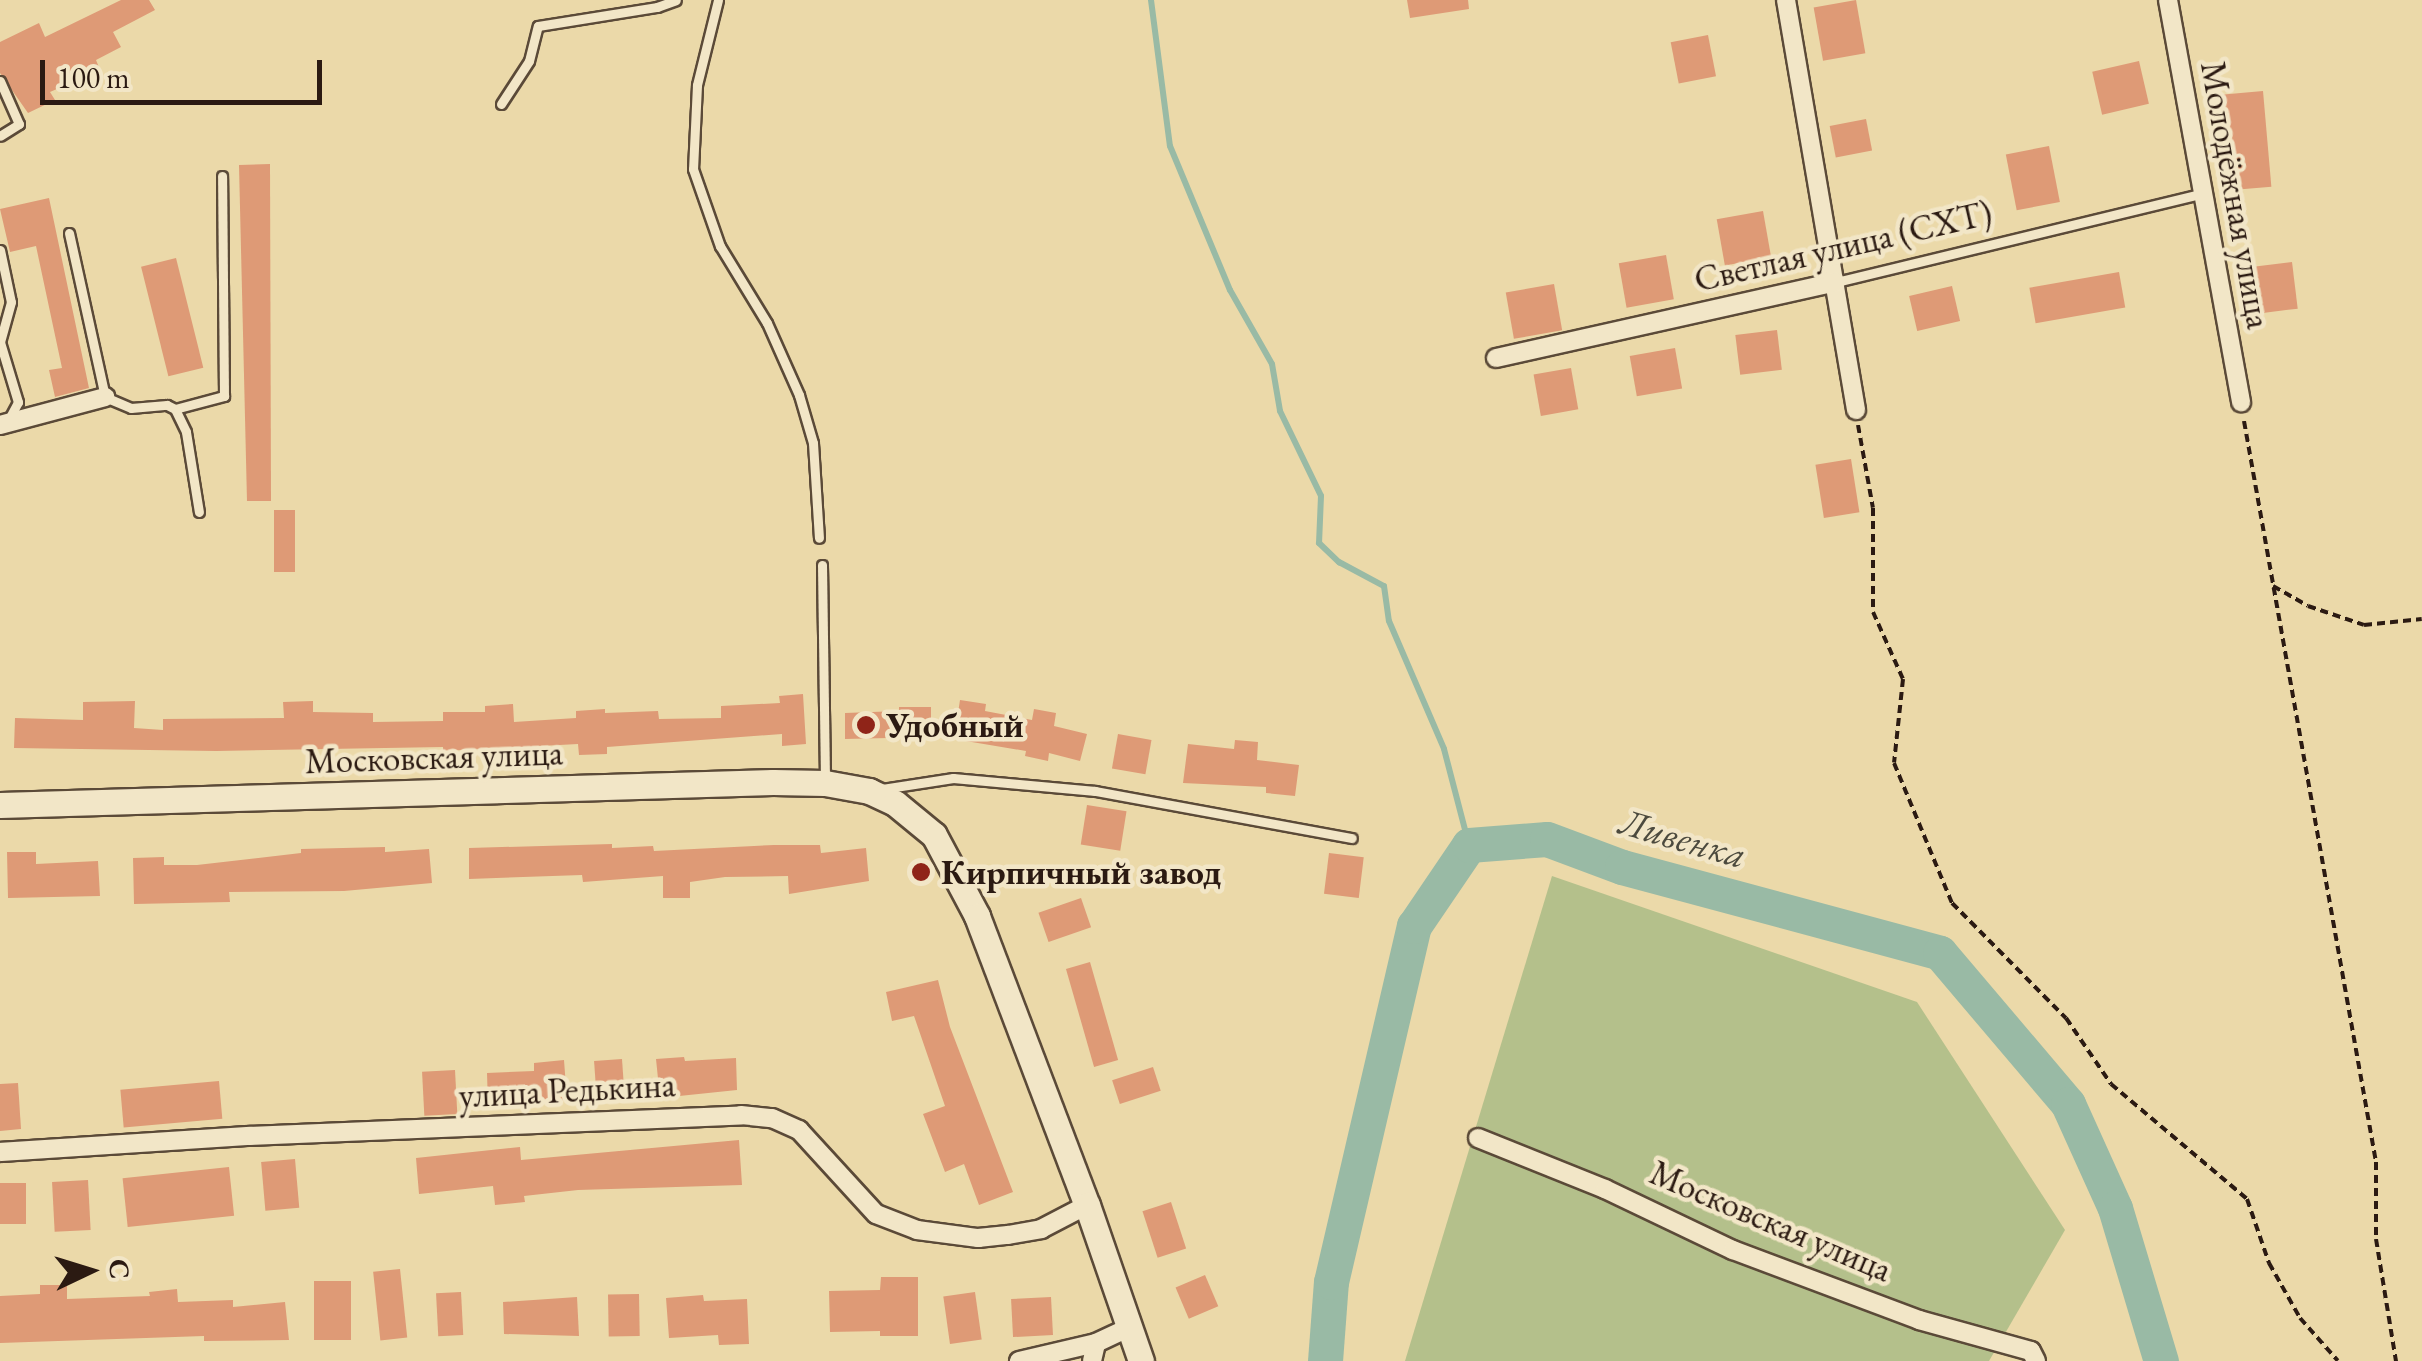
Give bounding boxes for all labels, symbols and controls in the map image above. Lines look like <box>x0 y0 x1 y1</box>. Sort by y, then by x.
scale bar <box>45 40 328 102</box>
text: 100 m <box>57 58 130 97</box>
street label: Молодёжная улица <box>2192 58 2280 332</box>
street label: Светлая улица (СХТ) <box>1690 191 1996 301</box>
place label: Удобный <box>886 704 1024 746</box>
marker: Удобный <box>855 714 877 736</box>
street label: Московская улица <box>304 732 564 782</box>
water label: Ливенка <box>1615 798 1751 878</box>
place label: Кирпичный завод <box>941 851 1221 893</box>
marker: Кирпичный завод <box>910 861 932 883</box>
street label: улица Редькина <box>458 1063 676 1117</box>
street label: Московская улица <box>1644 1151 1898 1291</box>
north arrow <box>40 1221 140 1321</box>
text: С <box>101 1258 139 1280</box>

